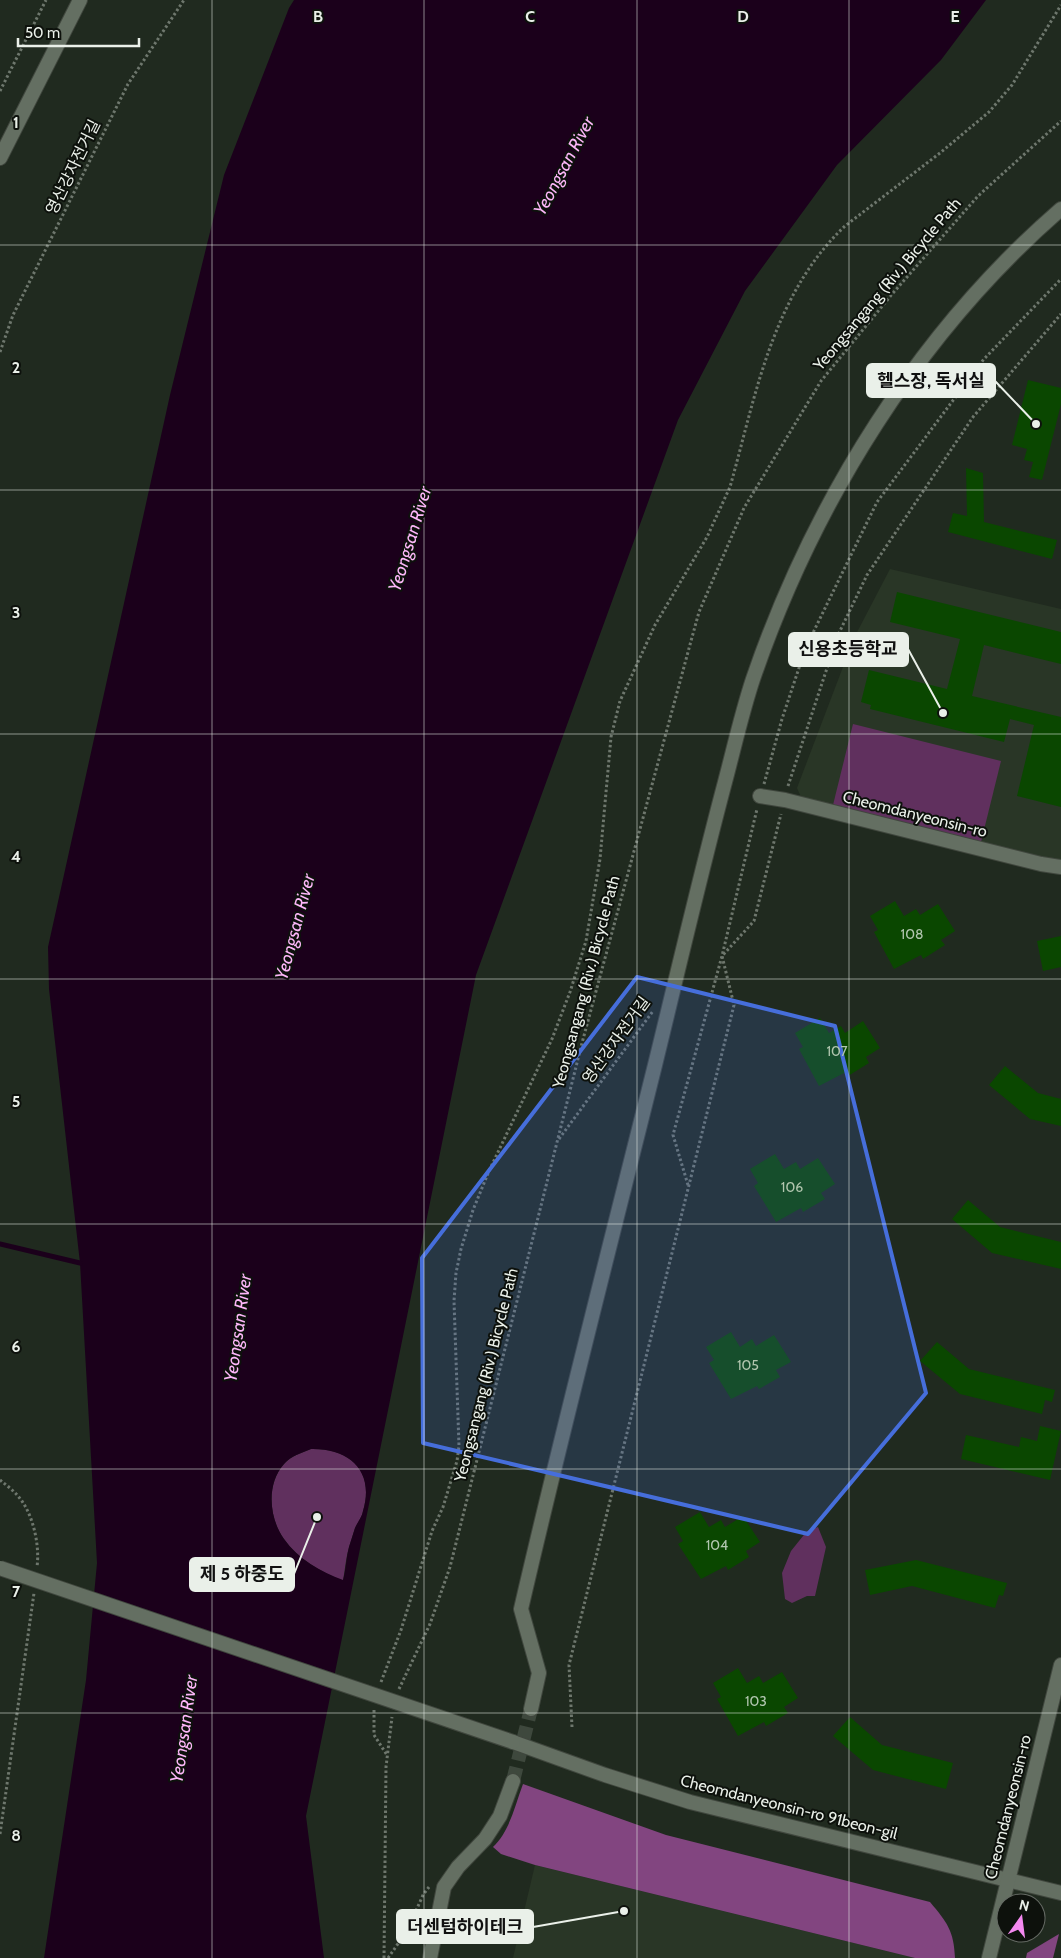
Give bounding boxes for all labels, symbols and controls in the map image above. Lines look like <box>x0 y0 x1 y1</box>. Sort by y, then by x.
text: B <box>313 7 323 26</box>
text: C <box>525 7 535 26</box>
text: D <box>737 7 749 26</box>
text: E <box>950 7 960 26</box>
scale bar <box>18 15 139 47</box>
text: 50 m <box>25 24 60 42</box>
water label: Yeongsan River <box>529 112 600 219</box>
text: 1 <box>13 113 19 132</box>
street label: 영산강자전거길 <box>42 117 104 217</box>
street label: Yeongsangang (Riv.) Bicycle Path <box>809 194 965 375</box>
text: 2 <box>12 358 20 377</box>
callout: 헬스장, 독서실 <box>867 364 995 397</box>
text: 헬스장, 독서실 <box>877 370 985 392</box>
water label: Yeongsan River <box>384 482 437 594</box>
text: 3 <box>12 603 20 622</box>
callout: 신용초등학교 <box>789 633 908 666</box>
text: 신용초등학교 <box>798 638 898 660</box>
street label: Cheomdanyeonsin-ro <box>841 787 989 841</box>
text: 4 <box>11 847 21 866</box>
water label: Yeongsan River <box>270 870 320 982</box>
street label: Yeongsangang (Riv.) Bicycle Path <box>548 874 624 1091</box>
house number: 108 <box>901 925 923 943</box>
street label: 영산강자전거길 <box>578 993 654 1087</box>
house number: 107 <box>826 1042 848 1060</box>
text: 5 <box>12 1092 20 1111</box>
house number: 106 <box>781 1178 803 1196</box>
street label: Yeongsangang (Riv.) Bicycle Path <box>450 1266 522 1485</box>
water label: Yeongsan River <box>220 1271 257 1383</box>
text: 6 <box>12 1337 21 1356</box>
house number: 105 <box>737 1356 759 1374</box>
house number: 104 <box>706 1536 728 1554</box>
callout: 제 5 하중도 <box>190 1558 294 1591</box>
text: 제 5 하중도 <box>200 1563 284 1585</box>
text: 7 <box>12 1582 21 1601</box>
water label: Yeongsan River <box>166 1672 203 1784</box>
house number: 103 <box>745 1692 767 1710</box>
street label: Cheomdanyeonsin-ro <box>981 1733 1035 1881</box>
street label: Cheomdanyeonsin-ro 91beon-gil <box>678 1771 900 1843</box>
text: 8 <box>11 1826 21 1845</box>
north arrow <box>996 1893 1046 1943</box>
text: N <box>1017 1895 1031 1915</box>
callout: 더센텀하이테크 <box>397 1910 533 1943</box>
text: 더센텀하이테크 <box>407 1916 523 1938</box>

